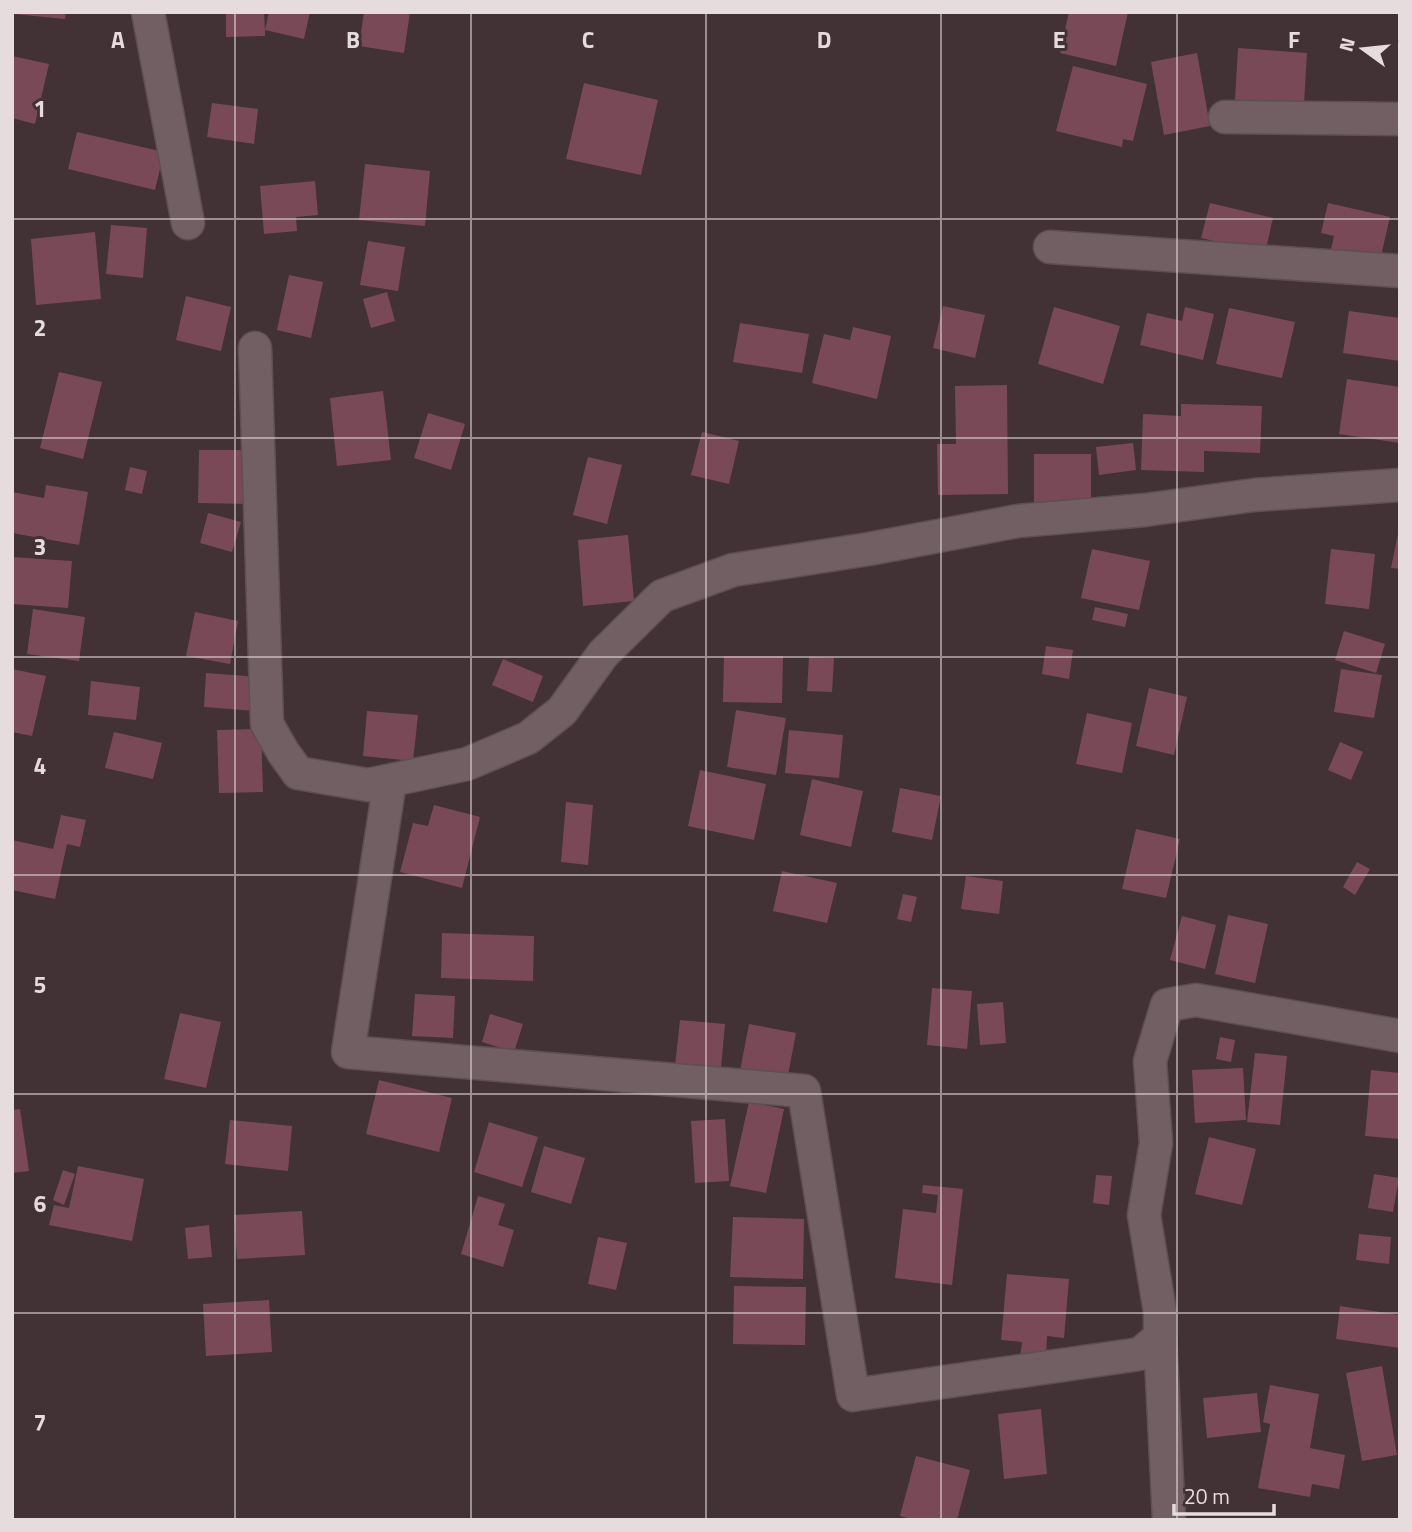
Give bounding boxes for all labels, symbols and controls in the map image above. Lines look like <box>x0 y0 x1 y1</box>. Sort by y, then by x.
north arrow <box>1328 14 1398 84</box>
text: A <box>111 22 125 57</box>
text: B <box>346 22 360 57</box>
text: C <box>582 22 594 57</box>
text: D <box>817 22 831 57</box>
text: E <box>1053 22 1065 57</box>
text: F <box>1288 22 1300 57</box>
text: N <box>1330 34 1362 55</box>
text: 1 <box>34 91 46 126</box>
text: 2 <box>34 310 46 345</box>
text: 3 <box>34 529 46 564</box>
text: 4 <box>34 748 46 783</box>
text: 5 <box>34 967 46 1002</box>
text: 6 <box>34 1186 47 1221</box>
text: 7 <box>34 1405 46 1440</box>
scale bar <box>1174 1472 1274 1516</box>
text: 20 m <box>1184 1480 1230 1512</box>

